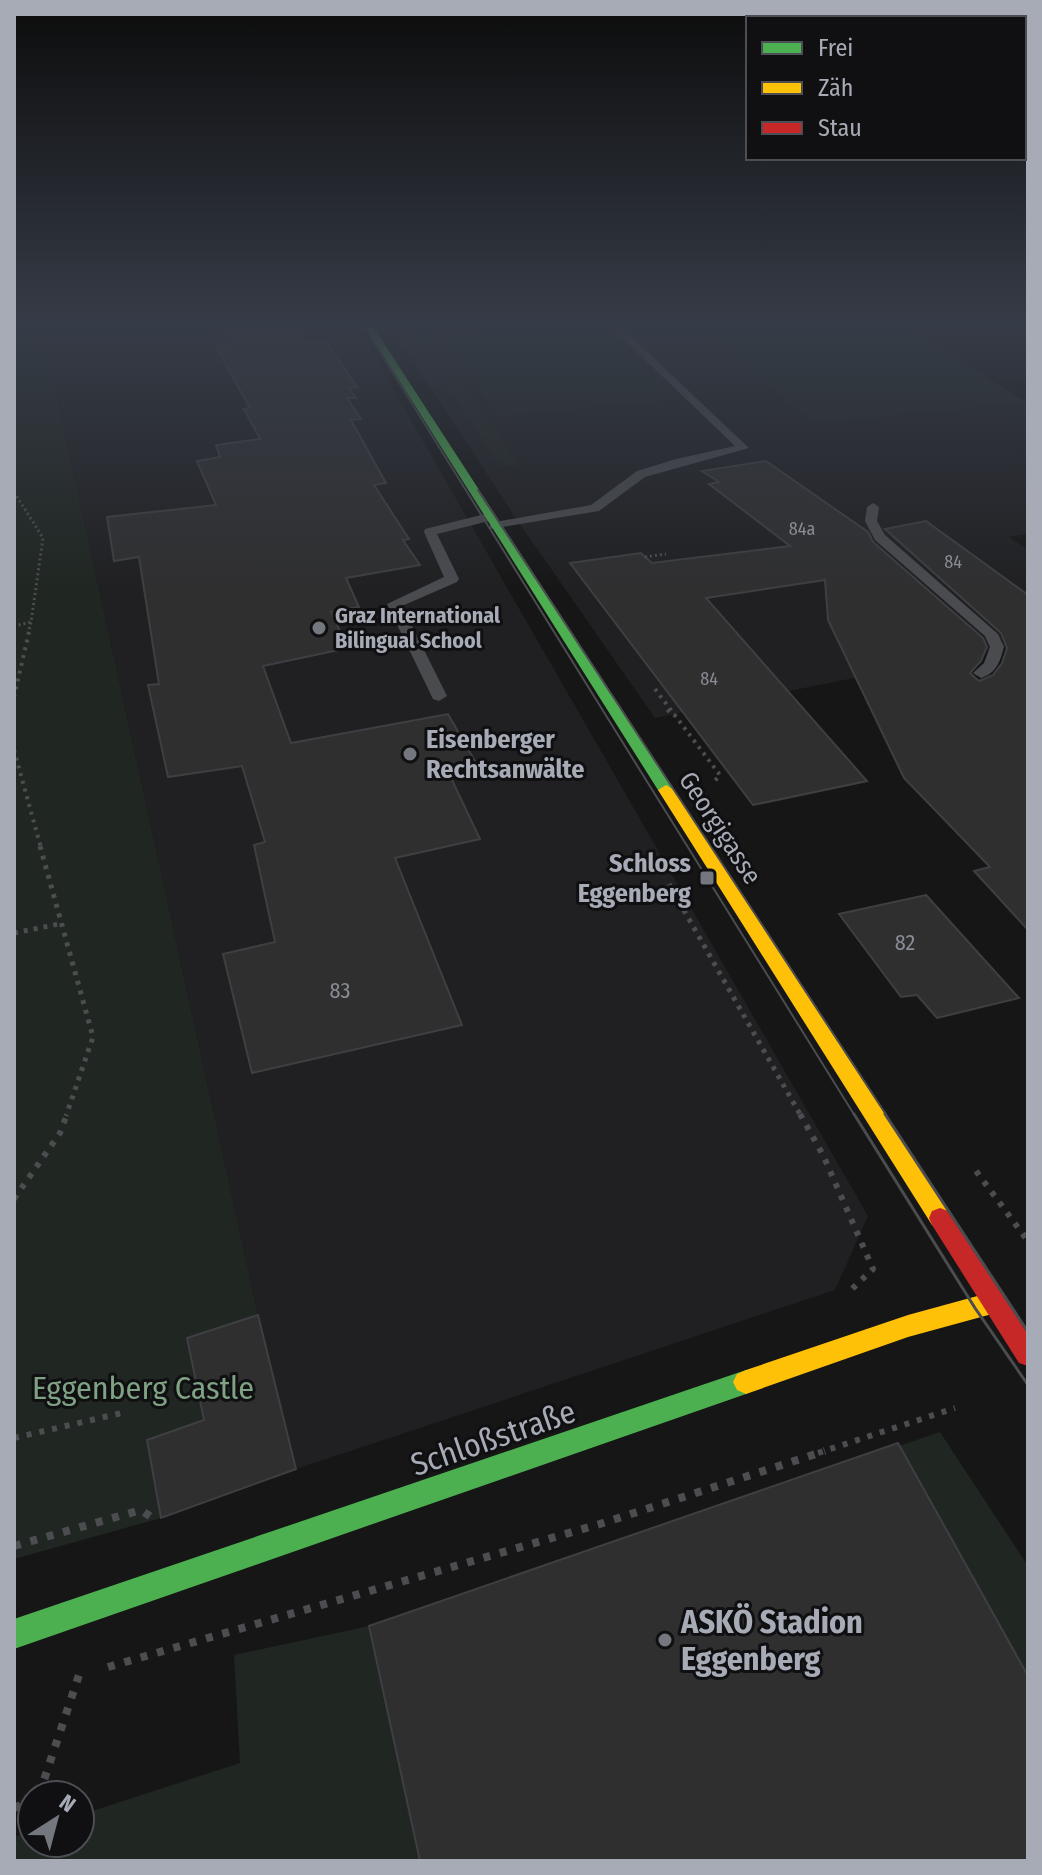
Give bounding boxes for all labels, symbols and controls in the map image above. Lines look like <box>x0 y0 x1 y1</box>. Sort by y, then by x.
legend <box>746 16 1026 160</box>
text: Frei <box>818 34 853 62</box>
text: Zäh <box>818 74 853 102</box>
text: Stau <box>818 114 862 142</box>
house number: 84a <box>789 518 815 540</box>
house number: 84 <box>944 551 962 573</box>
place label: Graz International Bilingual School <box>335 602 501 654</box>
marker: Graz International Bilingual School <box>310 619 328 637</box>
house number: 84 <box>700 668 718 690</box>
place label: Eisenberger Rechtsanwälte <box>426 724 584 785</box>
marker: Eisenberger Rechtsanwälte <box>401 745 419 763</box>
street label: Georgigasse <box>672 766 768 890</box>
place label: Schloss Eggenberg <box>578 848 691 909</box>
marker: Schloss Eggenberg <box>698 869 716 887</box>
house number: 82 <box>895 929 915 956</box>
house number: 83 <box>330 977 350 1004</box>
park label: Eggenberg Castle <box>32 1369 254 1407</box>
street label: Schloßstraße <box>406 1392 580 1484</box>
place label: ASKÖ Stadion Eggenberg <box>680 1602 863 1678</box>
marker: ASKÖ Stadion Eggenberg <box>656 1631 674 1649</box>
north arrow <box>16 1779 96 1859</box>
text: N <box>54 1788 81 1818</box>

